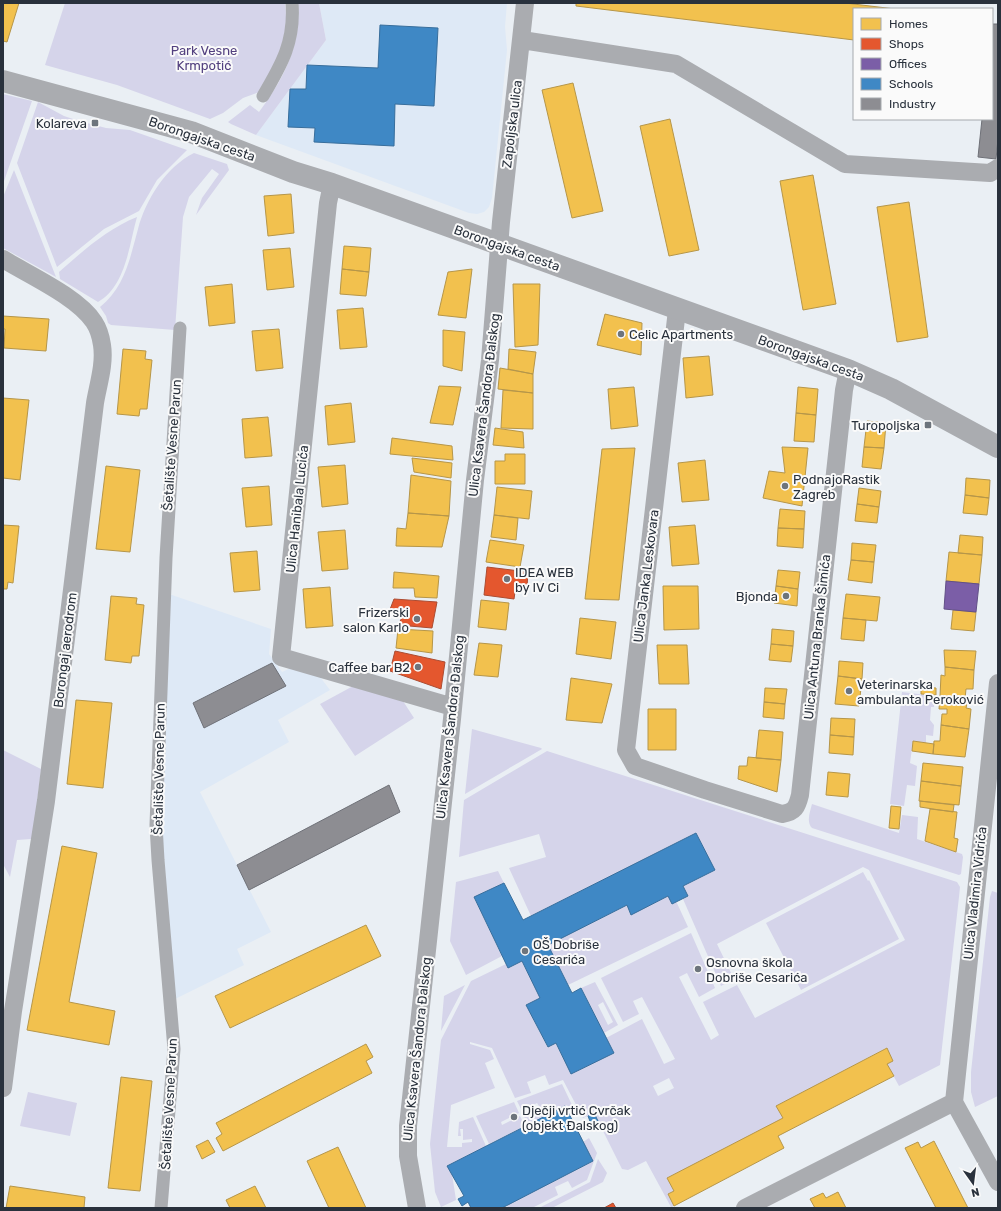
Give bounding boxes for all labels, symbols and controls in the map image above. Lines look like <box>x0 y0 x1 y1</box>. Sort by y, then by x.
legend <box>853 8 993 120</box>
text: Homes <box>889 17 928 31</box>
text: Shops <box>889 37 924 51</box>
park label: Park Vesne Krmpotić <box>171 43 237 73</box>
text: Offices <box>889 57 927 71</box>
text: Schools <box>889 77 933 91</box>
street label: Zapoljska ulica <box>499 79 525 169</box>
text: Industry <box>889 97 936 111</box>
street label: Borongajska cesta <box>146 114 257 165</box>
place label: Kolareva <box>36 116 87 131</box>
marker: Kolareva <box>90 118 100 128</box>
street label: Borongajska cesta <box>452 222 562 275</box>
street label: Ulica Ksavera Šandora Đalskog <box>465 312 504 498</box>
place label: Celic Apartments <box>629 327 734 342</box>
marker: Celic Apartments <box>616 329 626 339</box>
street label: Borongajska cesta <box>756 332 866 385</box>
street label: Šetalište Vesne Parun <box>160 379 184 511</box>
place label: Turopoljska <box>851 418 920 433</box>
marker: Turopoljska <box>923 420 933 430</box>
street label: Ulica Hanibala Lucića <box>283 444 311 574</box>
place label: PodnajoRastik Zagreb <box>793 472 880 503</box>
marker: PodnajoRastik Zagreb <box>780 481 790 491</box>
street label: Ulica Janka Leskovara <box>630 509 662 643</box>
street label: Ulica Antuna Branka Šimića <box>801 554 833 720</box>
place label: IDEA WEB by IV Ci <box>515 565 574 595</box>
marker: IDEA WEB by IV Ci <box>502 574 512 584</box>
place label: Bjonda <box>736 589 778 604</box>
street label: Borongaj aerodrom <box>50 591 81 709</box>
marker: Bjonda <box>781 591 791 601</box>
place label: Frizerski salon Karlo <box>343 605 409 635</box>
marker: Frizerski salon Karlo <box>412 614 422 624</box>
street label: Ulica Ksavera Šandora Đalskog <box>433 634 468 820</box>
place label: Caffee bar B2 <box>329 660 410 675</box>
marker: Caffee bar B2 <box>413 662 423 672</box>
place label: Veterinarska ambulanta Peroković <box>857 677 984 707</box>
marker: Veterinarska ambulanta Peroković <box>844 686 854 696</box>
street label: Šetalište Vesne Parun <box>150 703 168 835</box>
street label: Ulica Vladimira Vidrića <box>961 826 989 960</box>
place label: OŠ Dobriše Cesarića <box>533 937 599 967</box>
marker: OŠ Dobriše Cesarića <box>520 946 530 956</box>
place label: Osnovna škola Dobriše Cesarića <box>706 955 808 985</box>
street label: Ulica Ksavera Šandora Đalskog <box>400 956 435 1142</box>
marker: Osnovna škola Dobriše Cesarića <box>693 964 703 974</box>
street label: Šetalište Vesne Parun <box>158 1038 180 1170</box>
place label: Dječji vrtić Cvrčak (objekt Đalskog) <box>522 1103 631 1134</box>
marker: Dječji vrtić Cvrčak (objekt Đalskog) <box>509 1112 519 1122</box>
north arrow <box>953 1163 993 1203</box>
text: N <box>970 1185 981 1200</box>

